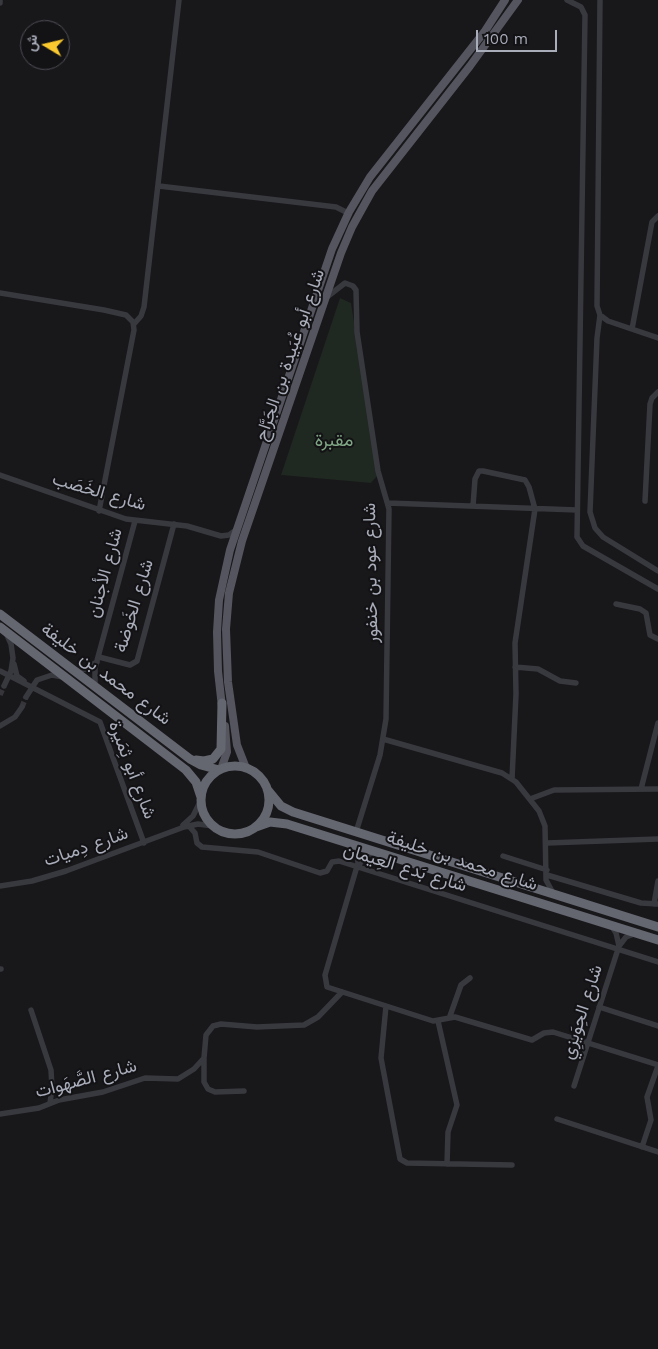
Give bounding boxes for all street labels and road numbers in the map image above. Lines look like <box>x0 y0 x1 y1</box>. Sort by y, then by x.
street label: شارع أبو عُبَيدة بن الجَرَّاح <box>250 266 330 444</box>
street label: شارع الخَصَب <box>50 468 148 516</box>
street label: شارع عود بن خنفور <box>359 503 383 643</box>
street label: شارع الأجنان <box>83 526 127 620</box>
street label: شارع الخَوضة <box>110 557 158 655</box>
street label: شارع محمد بن خليفة <box>37 618 175 730</box>
street label: شارع أبو ثِمَيرة <box>103 718 161 822</box>
street label: شارع دِميات <box>41 823 131 871</box>
street label: شارع محمد بن خليفة <box>384 826 540 896</box>
street label: شارع بَدع العِيمان <box>341 839 469 897</box>
street label: شارع الحِوَيزِي <box>557 962 607 1062</box>
street label: شارع الصَّهَوات <box>33 1055 139 1103</box>

